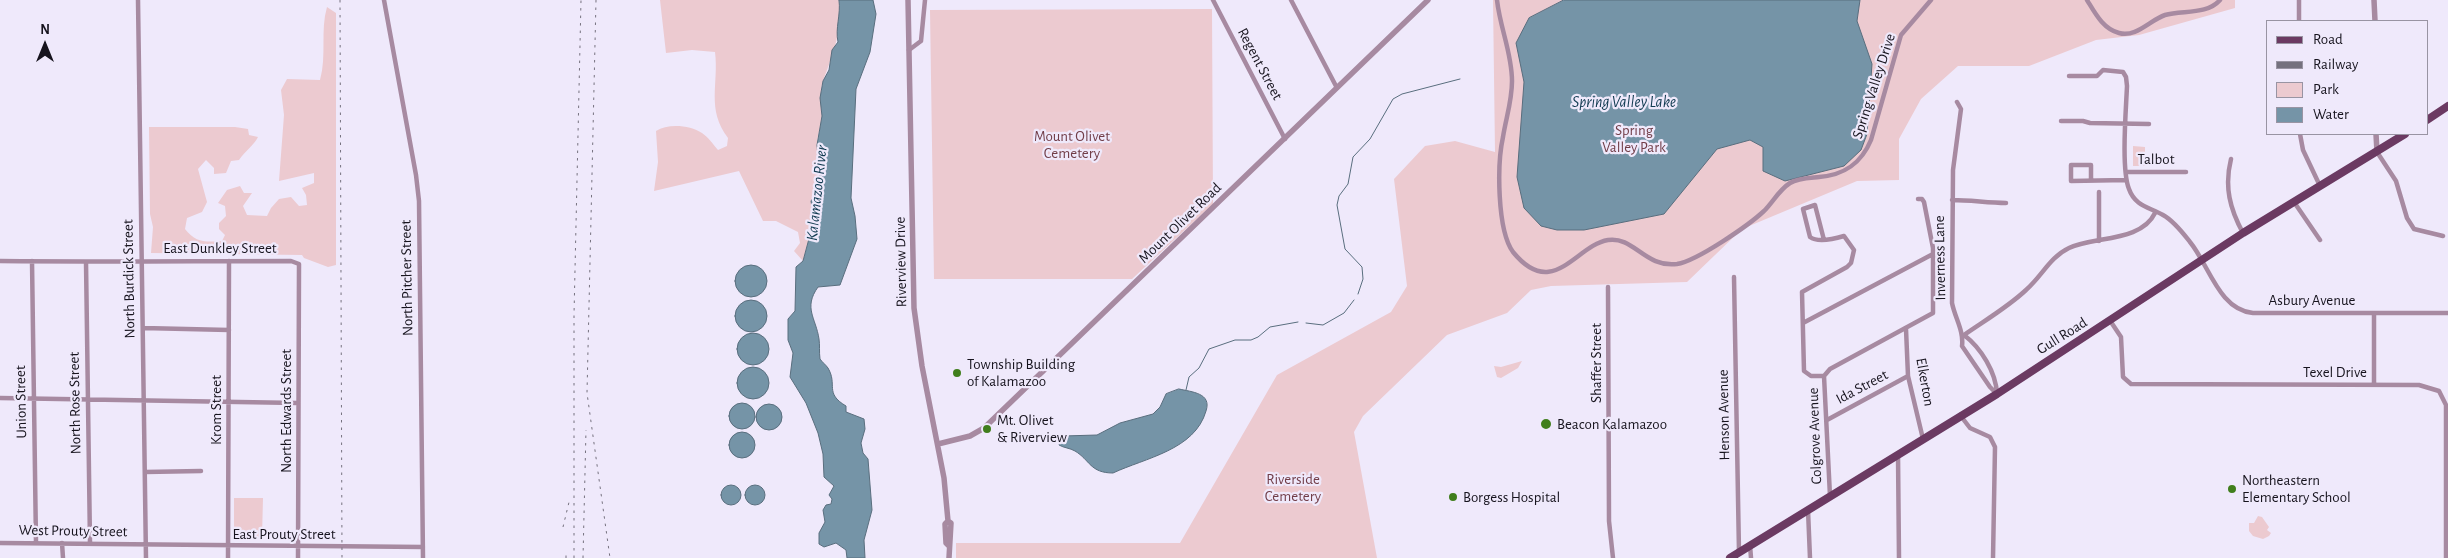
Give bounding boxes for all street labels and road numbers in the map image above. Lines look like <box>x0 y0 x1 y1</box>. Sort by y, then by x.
street label: Regent Street <box>1233 25 1287 103</box>
street label: Spring Valley Drive <box>1849 31 1899 141</box>
street label: Talbot <box>2138 150 2174 168</box>
street label: Mount Olivet Road <box>1135 179 1225 267</box>
street label: Inverness Lane <box>1930 215 1950 301</box>
street label: Riverview Drive <box>891 217 911 307</box>
street label: North Burdick Street <box>119 219 139 339</box>
street label: North Pitcher Street <box>397 220 417 336</box>
street label: East Dunkley Street <box>163 239 277 257</box>
street label: Asbury Avenue <box>2268 291 2356 309</box>
street label: Gull Road <box>2033 314 2091 358</box>
street label: Shaffer Street <box>1587 323 1605 403</box>
street label: North Edwards Street <box>277 349 295 473</box>
street label: North Rose Street <box>65 352 85 454</box>
street label: Elkerton <box>1912 356 1938 408</box>
street label: Texel Drive <box>2303 363 2367 381</box>
street label: Union Street <box>11 365 31 439</box>
street label: Ida Street <box>1833 366 1891 408</box>
street label: Henson Avenue <box>1714 369 1734 461</box>
street label: Krom Street <box>207 375 225 445</box>
street label: Colgrove Avenue <box>1804 387 1826 485</box>
street label: West Prouty Street <box>18 521 128 541</box>
street label: East Prouty Street <box>232 525 336 543</box>

